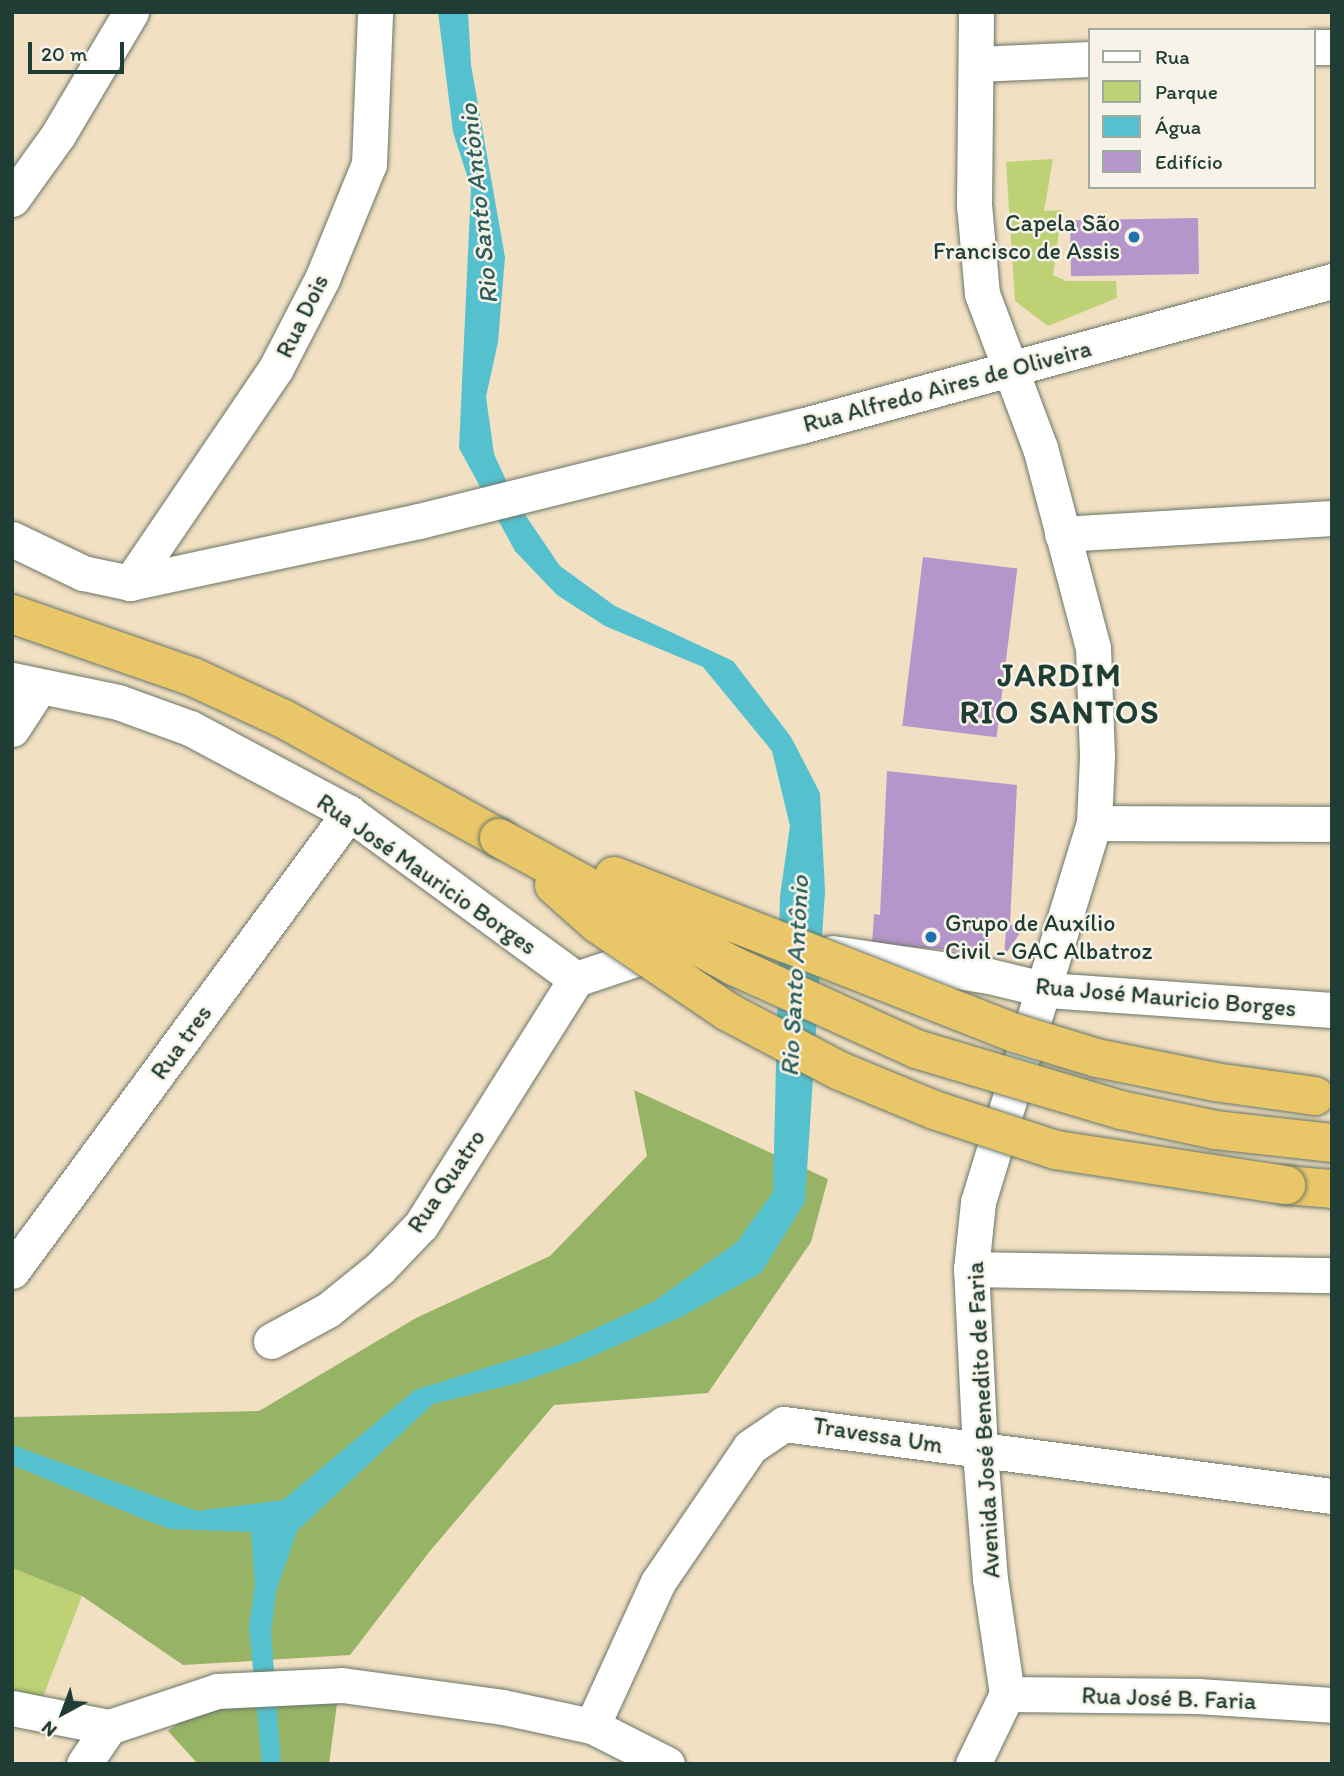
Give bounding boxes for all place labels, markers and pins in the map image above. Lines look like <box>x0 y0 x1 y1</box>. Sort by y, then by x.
place label: Capela São Francisco de Assis <box>933 209 1120 265</box>
marker: Capela São Francisco de Assis <box>1126 229 1142 245</box>
place label: Grupo de Auxílio Civil - GAC Albatroz <box>945 909 1152 965</box>
marker: Grupo de Auxílio Civil - GAC Albatroz <box>923 929 939 945</box>

